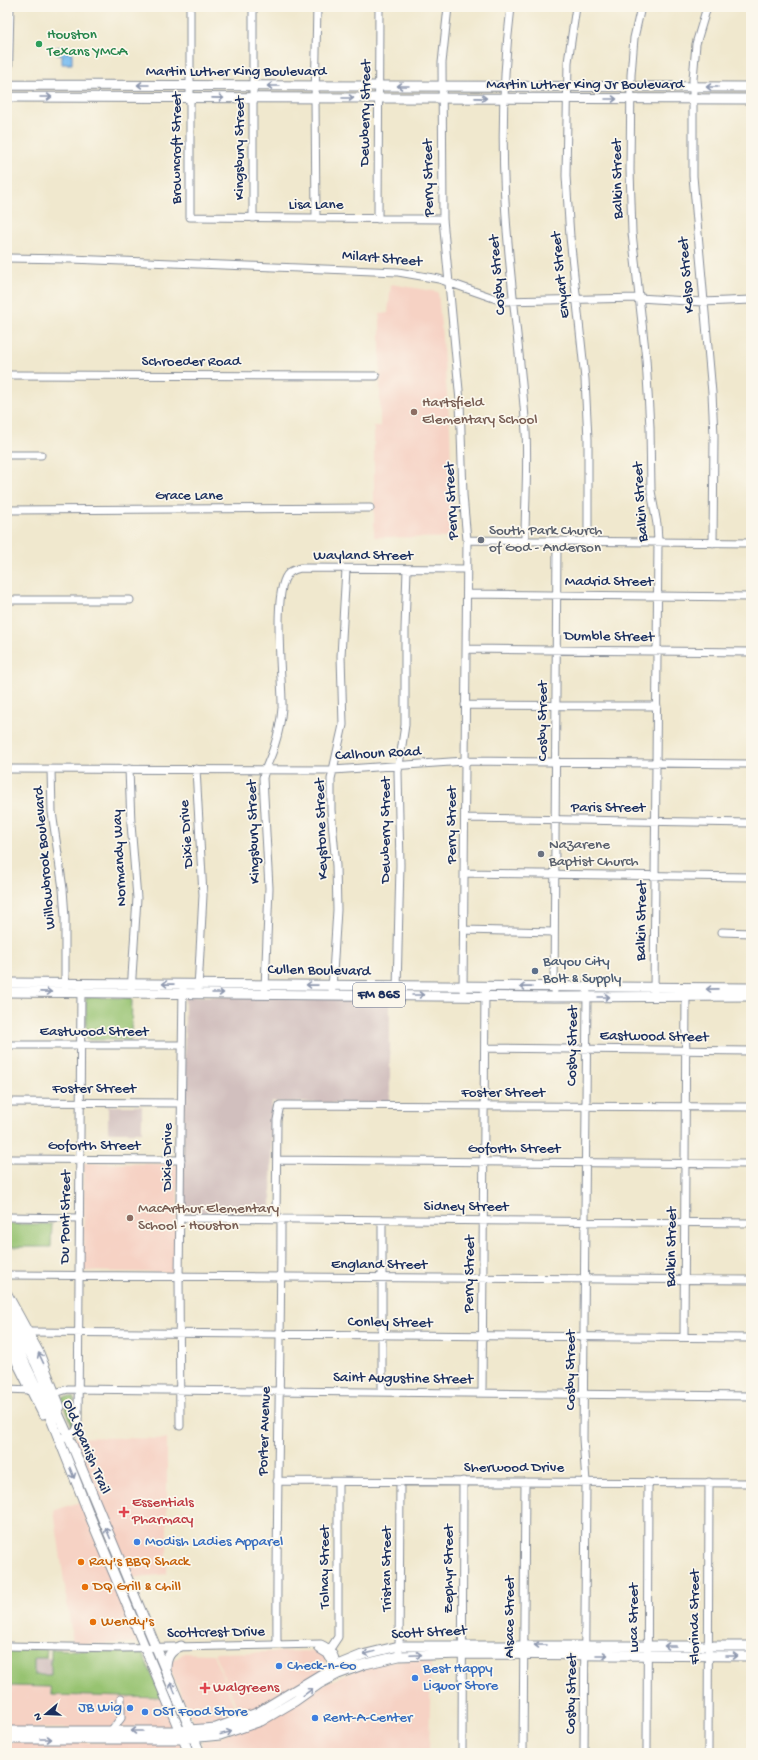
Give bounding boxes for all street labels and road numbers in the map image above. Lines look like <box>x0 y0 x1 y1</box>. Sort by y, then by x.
street label: Dewberry Street <box>356 58 376 167</box>
street label: Martin Luther King Boulevard <box>146 63 328 81</box>
street label: Martin Luther King Jr Boulevard <box>486 76 685 94</box>
street label: Browncroft Street <box>168 90 186 205</box>
street label: Kingsbury Street <box>231 94 249 200</box>
street label: Perry Street <box>419 137 439 218</box>
street label: Balkin Street <box>608 137 628 220</box>
street label: Lisa Lane <box>289 196 344 214</box>
street label: Enyart Street <box>547 229 575 319</box>
street label: Cosby Street <box>485 232 510 316</box>
street label: Kelso Street <box>675 234 699 314</box>
street label: Milart Street <box>341 247 425 272</box>
street label: Schroeder Road <box>141 353 242 371</box>
street label: Perry Street <box>441 460 463 541</box>
street label: Balkin Street <box>629 460 653 543</box>
street label: Grace Lane <box>155 487 223 505</box>
street label: Wayland Street <box>313 547 415 565</box>
street label: Madrid Street <box>565 573 655 591</box>
street label: Dumble Street <box>563 627 656 647</box>
street label: Cosby Street <box>534 679 552 761</box>
street label: Calhoun Road <box>335 743 423 765</box>
street label: Dewberry Street <box>377 775 395 884</box>
street label: Keystone Street <box>311 776 333 880</box>
street label: Kingsbury Street <box>243 778 265 884</box>
street label: Willowbrook Boulevard <box>30 784 60 930</box>
street label: Perry Street <box>443 784 461 865</box>
street label: Dixie Drive <box>176 799 198 870</box>
street label: Paris Street <box>570 799 647 817</box>
street label: Normandy Way <box>108 808 132 907</box>
street label: Balkin Street <box>632 879 652 962</box>
street label: Cullen Boulevard <box>267 961 372 981</box>
road number: FM 865 <box>353 983 405 1007</box>
street label: Cosby Street <box>563 1004 583 1086</box>
street label: Eastwood Street <box>40 1023 150 1041</box>
street label: Eastwood Street <box>599 1027 710 1047</box>
street label: Foster Street <box>51 1080 138 1098</box>
street label: Foster Street <box>460 1084 547 1102</box>
street label: Dixie Drive <box>159 1123 177 1192</box>
street label: Goforth Street <box>48 1137 142 1155</box>
street label: Goforth Street <box>468 1140 562 1158</box>
street label: Du Pont Street <box>56 1168 76 1265</box>
street label: Sidney Street <box>424 1198 510 1216</box>
street label: Balkin Street <box>662 1205 682 1288</box>
street label: Perry Street <box>460 1233 480 1314</box>
street label: England Street <box>331 1256 429 1274</box>
street label: Conley Street <box>347 1313 435 1333</box>
street label: Cosby Street <box>562 1328 580 1410</box>
street label: Saint Augustine Street <box>333 1369 475 1389</box>
street label: Porter Avenue <box>254 1386 276 1477</box>
street label: Old Spanish Trail <box>58 1397 114 1497</box>
street label: Sherwood Drive <box>464 1459 564 1477</box>
street label: Zephyr Street <box>440 1523 458 1614</box>
street label: Tolnay Street <box>316 1524 334 1610</box>
street label: Tristan Street <box>378 1525 396 1612</box>
street label: Florinda Street <box>686 1568 704 1666</box>
street label: Alsace Street <box>501 1574 519 1658</box>
street label: Luca Street <box>625 1581 643 1653</box>
street label: Scott Street <box>391 1622 469 1644</box>
street label: Scottcrest Drive <box>167 1623 265 1643</box>
street label: Cosby Street <box>562 1652 582 1734</box>

